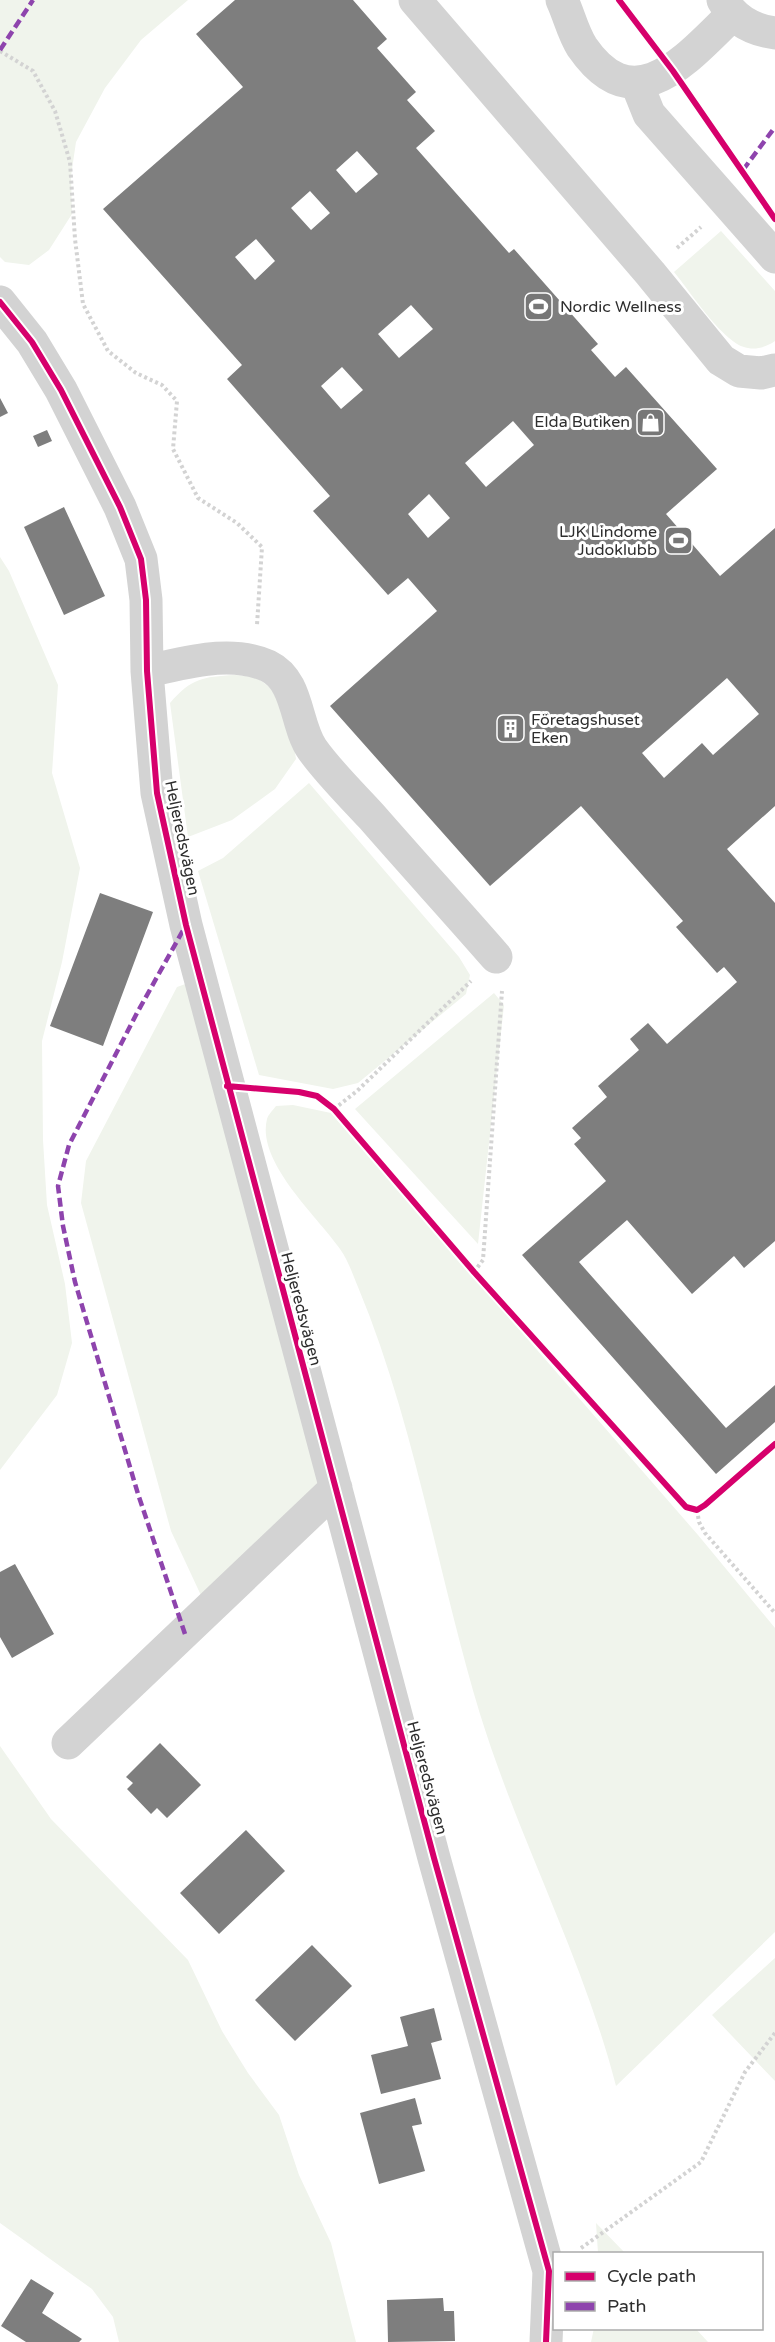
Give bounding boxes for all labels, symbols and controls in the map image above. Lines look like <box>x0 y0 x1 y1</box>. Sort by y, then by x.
sports icon: Nordic Wellness <box>523 291 555 323</box>
place label: Nordic Wellness <box>560 297 682 317</box>
shop icon: Elda Butiken <box>635 406 667 438</box>
place label: Elda Butiken <box>534 412 630 432</box>
place label: LJK Lindome Judoklubb <box>559 522 657 560</box>
sports icon: LJK Lindome Judoklubb <box>662 525 694 557</box>
place label: Företagshuset Eken <box>531 710 640 748</box>
building icon: Företagshuset Eken <box>494 713 526 745</box>
street label: Heljeredsvägen <box>160 779 204 897</box>
street label: Heljeredsvägen <box>276 1250 326 1368</box>
street label: Heljeredsvägen <box>402 1719 452 1837</box>
legend <box>553 2252 763 2330</box>
text: Cycle path <box>607 2265 696 2287</box>
text: Path <box>607 2295 646 2317</box>

